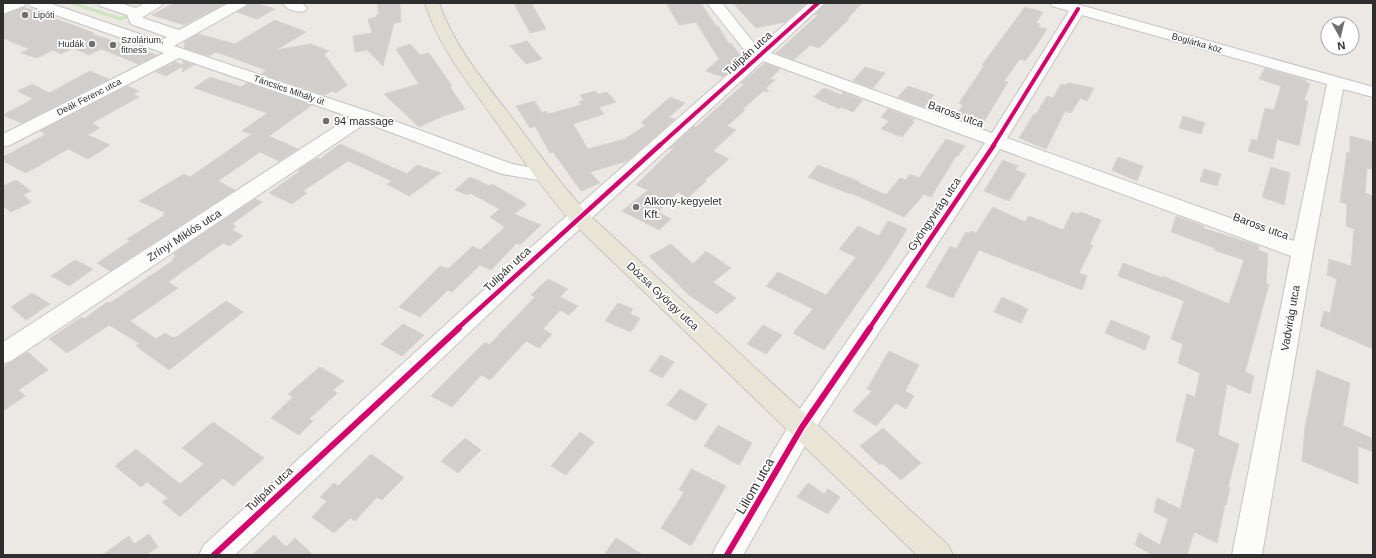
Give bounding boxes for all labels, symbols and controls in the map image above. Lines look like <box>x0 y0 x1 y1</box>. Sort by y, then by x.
marker: Lipóti <box>20 10 30 20</box>
place label: Lipóti <box>33 10 55 20</box>
north arrow <box>1320 16 1360 56</box>
street label: Tulipán utca <box>722 28 775 77</box>
street label: Boglárka köz <box>1171 31 1224 55</box>
place label: Szolárium, fitness <box>121 35 164 55</box>
place label: Hudák <box>58 39 85 49</box>
marker: Hudák <box>87 39 97 49</box>
text: N <box>1337 39 1346 52</box>
marker: Szolárium, fitness <box>108 40 118 50</box>
street label: Táncsics Mihály út <box>252 73 326 107</box>
street label: Deák Ferenc utca <box>55 76 123 118</box>
street label: Baross utca <box>927 98 986 130</box>
place label: 94 massage <box>334 115 394 127</box>
marker: 94 massage <box>321 116 331 126</box>
street label: Gyöngyvirág utca <box>905 174 963 253</box>
place label: Alkony-kegyelet Kft. <box>644 195 722 220</box>
marker: Alkony-kegyelet Kft. <box>631 202 641 212</box>
street label: Zrínyi Miklós utca <box>145 206 224 263</box>
street label: Baross utca <box>1232 210 1291 242</box>
street label: Tulipán utca <box>481 244 533 294</box>
street label: Dózsa György utca <box>625 260 702 333</box>
street label: Vadvirág utca <box>1278 283 1302 352</box>
street label: Liliom utca <box>733 455 777 517</box>
street label: Tulipán utca <box>243 464 295 514</box>

